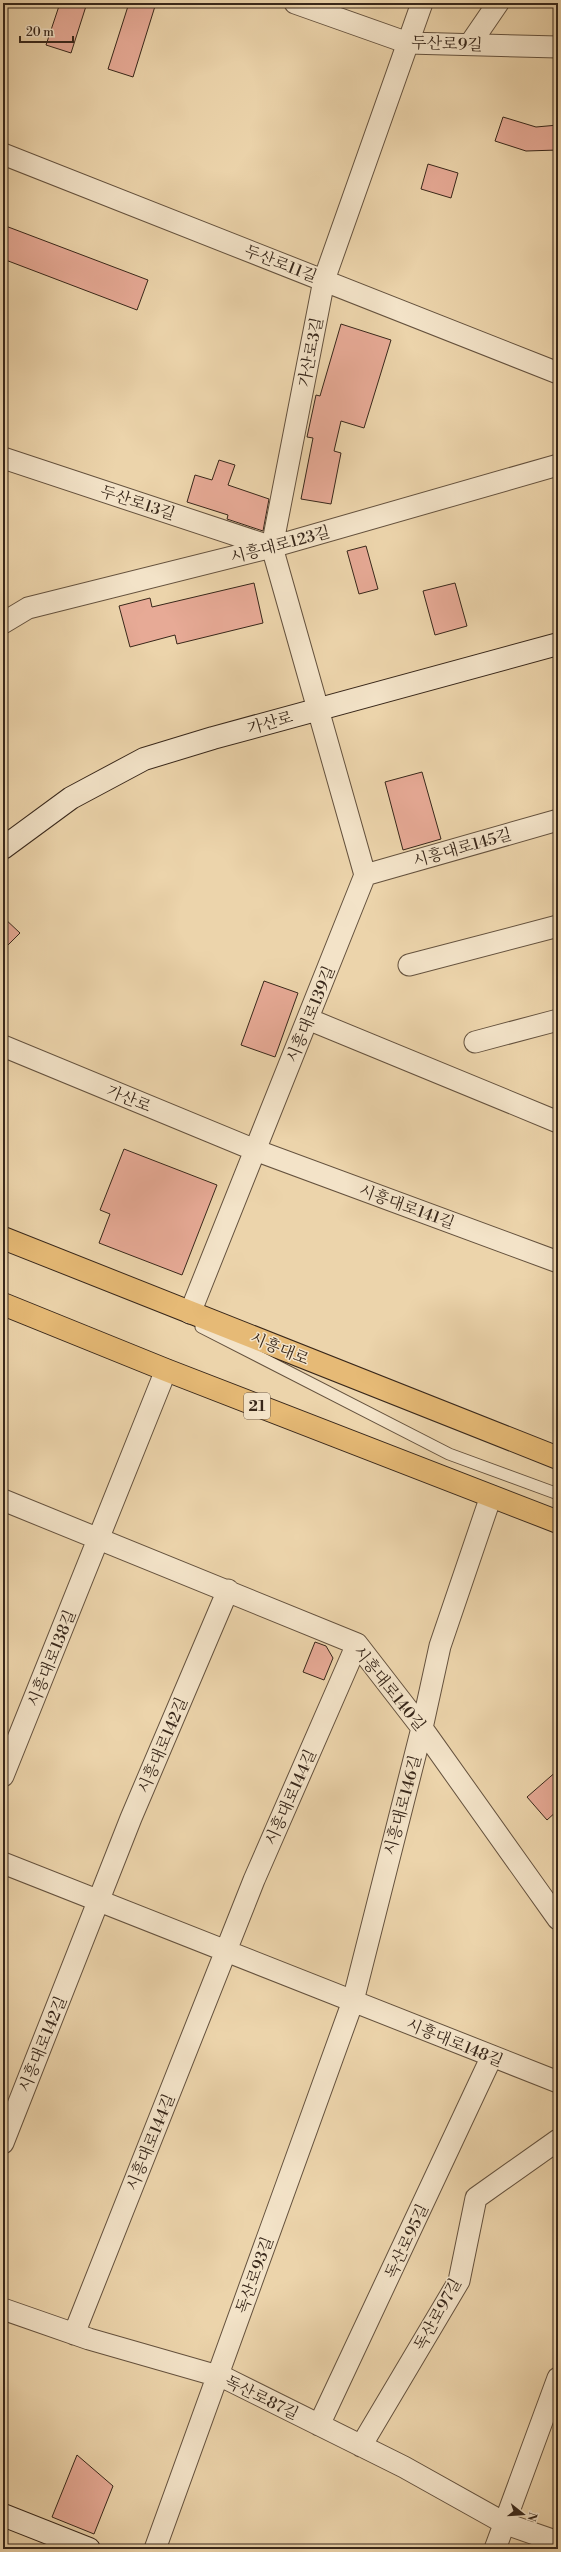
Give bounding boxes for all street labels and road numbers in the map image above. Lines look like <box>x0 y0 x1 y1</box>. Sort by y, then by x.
street label: 두산로9길 <box>411 33 483 55</box>
street label: 두산로11길 <box>242 241 320 287</box>
street label: 가산로3길 <box>294 316 328 389</box>
street label: 두산로13길 <box>98 481 178 524</box>
street label: 시흥대로123길 <box>228 522 332 568</box>
street label: 가산로 <box>245 707 296 739</box>
street label: 시흥대로145길 <box>411 824 514 872</box>
street label: 시흥대로139길 <box>282 963 339 1066</box>
street label: 가산로 <box>103 1081 154 1117</box>
street label: 시흥대로141길 <box>356 1180 457 1233</box>
street label: 시흥대로 <box>247 1328 313 1370</box>
road number: 21 <box>244 1393 270 1419</box>
street label: 시흥대로138길 <box>23 1607 80 1710</box>
street label: 시흥대로140길 <box>349 1642 430 1735</box>
street label: 시흥대로142길 <box>134 1694 192 1796</box>
street label: 시흥대로144길 <box>261 1746 321 1848</box>
street label: 시흥대로146길 <box>380 1753 426 1857</box>
street label: 시흥대로142길 <box>15 1993 71 2095</box>
street label: 시흥대로148길 <box>403 2014 506 2071</box>
street label: 시흥대로144길 <box>122 2091 179 2194</box>
street label: 독산로95길 <box>381 2201 433 2282</box>
street label: 독산로93길 <box>232 2234 278 2317</box>
street label: 독산로97길 <box>410 2275 466 2354</box>
street label: 독산로87길 <box>221 2371 302 2424</box>

